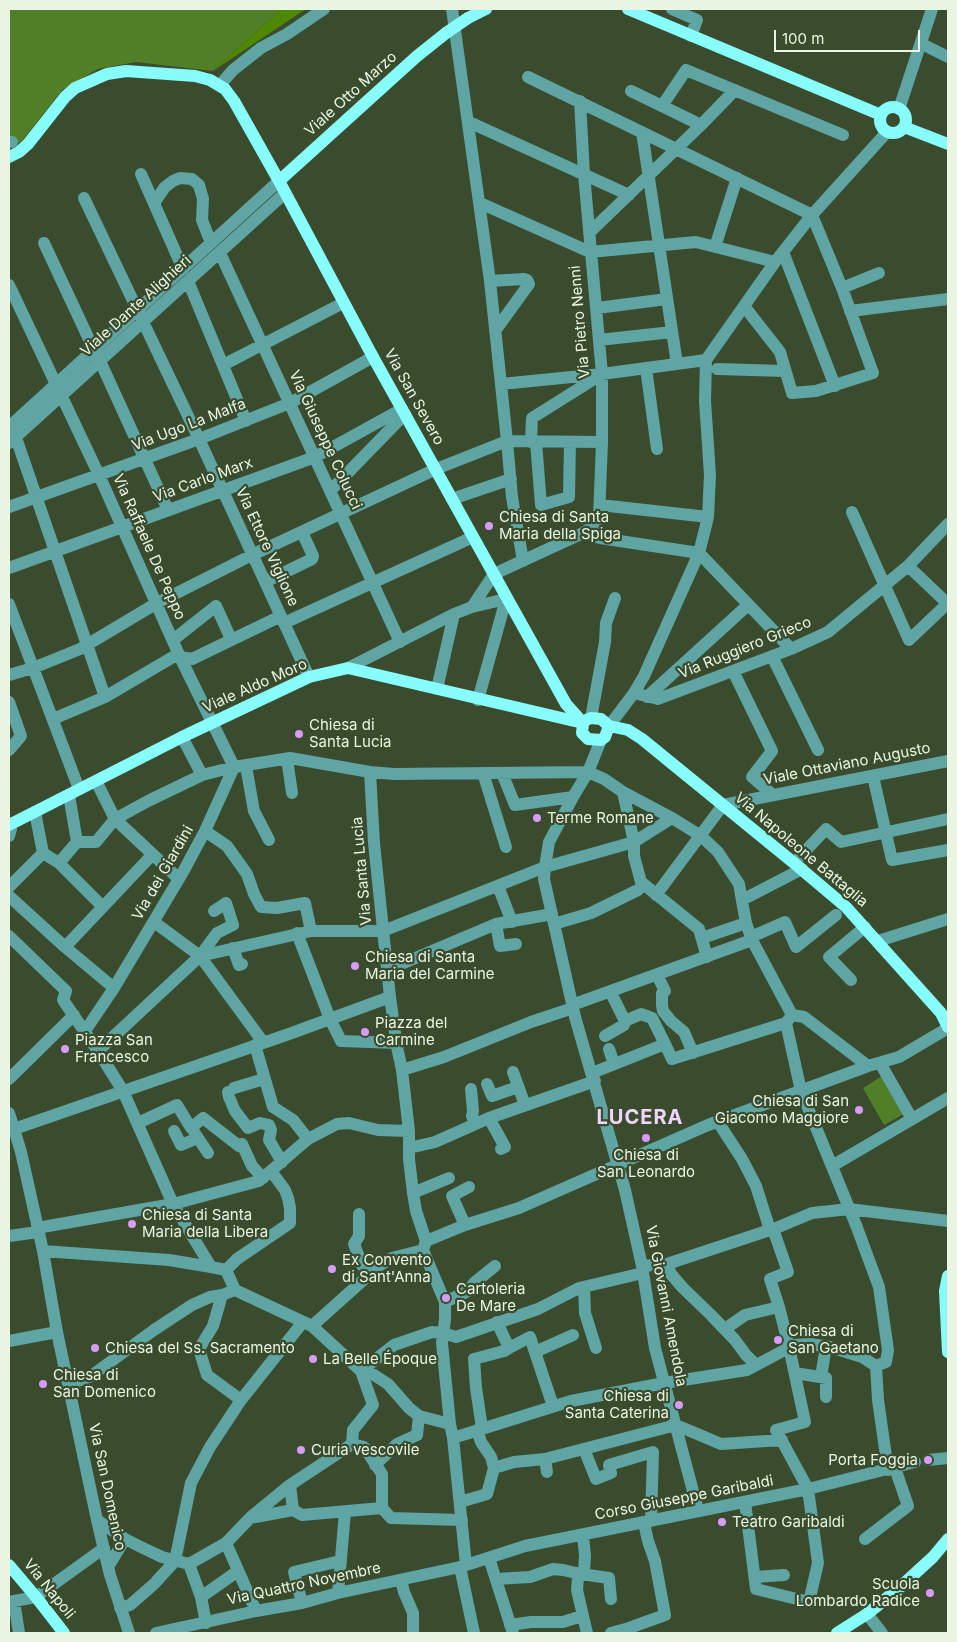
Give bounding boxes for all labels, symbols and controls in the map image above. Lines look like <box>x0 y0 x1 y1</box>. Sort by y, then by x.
scale bar <box>777 20 923 52</box>
text: 100 m <box>782 29 824 48</box>
street label: Viale Otto Marzo <box>301 48 401 140</box>
street label: Viale Dante Alighieri <box>77 252 195 360</box>
street label: Via Pietro Nenni <box>566 265 594 379</box>
street label: Via San Severo <box>380 346 448 448</box>
street label: Via Giuseppe Colucci <box>285 368 365 512</box>
street label: Via Ugo La Malfa <box>129 395 249 455</box>
street label: Via Carlo Marx <box>151 454 255 506</box>
street label: Via Raffaele De Peppo <box>109 471 189 623</box>
street label: Via Ettore Viglione <box>232 485 302 609</box>
place label: Chiesa di Santa Maria della Spiga <box>499 508 621 543</box>
marker: Chiesa di Santa Maria della Spiga <box>483 520 495 532</box>
street label: Via Ruggiero Grieco <box>676 613 814 683</box>
street label: Viale Aldo Moro <box>200 655 310 717</box>
place label: Chiesa di Santa Lucia <box>309 716 392 751</box>
marker: Chiesa di Santa Lucia <box>293 728 305 740</box>
street label: Viale Ottaviano Augusto <box>762 739 932 789</box>
street label: Via Napoleone Battaglia <box>731 789 871 911</box>
place label: Terme Romane <box>547 809 654 827</box>
marker: Terme Romane <box>531 812 543 824</box>
street label: Via Santa Lucia <box>348 816 376 926</box>
street label: Via dei Giardini <box>129 822 197 924</box>
place label: Chiesa di Santa Maria del Carmine <box>365 948 495 983</box>
marker: Chiesa di Santa Maria del Carmine <box>349 960 361 972</box>
place label: Piazza del Carmine <box>375 1014 447 1049</box>
marker: Piazza del Carmine <box>359 1026 371 1038</box>
place label: Piazza San Francesco <box>75 1031 153 1066</box>
marker: Piazza San Francesco <box>59 1043 71 1055</box>
place label: Chiesa di San Giacomo Maggiore <box>715 1092 849 1127</box>
marker: Chiesa di San Giacomo Maggiore <box>853 1104 865 1116</box>
district label: LUCERA <box>596 1106 684 1130</box>
marker: Chiesa di San Leonardo <box>640 1132 652 1144</box>
place label: Chiesa di San Leonardo <box>597 1146 695 1181</box>
place label: Chiesa di Santa Maria della Libera <box>142 1206 268 1241</box>
marker: Chiesa di Santa Maria della Libera <box>126 1218 138 1230</box>
street label: Via Giovanni Amendola <box>642 1224 690 1388</box>
place label: Ex Convento di Sant'Anna <box>342 1251 432 1286</box>
marker: Ex Convento di Sant'Anna <box>326 1263 338 1275</box>
place label: Cartoleria De Mare <box>456 1280 525 1315</box>
marker: Cartoleria De Mare <box>440 1292 452 1304</box>
place label: Chiesa di San Gaetano <box>788 1322 879 1357</box>
marker: Chiesa di San Gaetano <box>772 1334 784 1346</box>
place label: Chiesa del Ss. Sacramento <box>105 1339 295 1357</box>
marker: Chiesa del Ss. Sacramento <box>89 1342 101 1354</box>
place label: La Belle Époque <box>323 1350 437 1368</box>
marker: La Belle Époque <box>307 1353 319 1365</box>
place label: Chiesa di San Domenico <box>53 1366 156 1401</box>
marker: Chiesa di San Domenico <box>37 1378 49 1390</box>
place label: Chiesa di Santa Caterina <box>565 1387 669 1422</box>
marker: Chiesa di Santa Caterina <box>673 1399 685 1411</box>
street label: Via San Domenico <box>85 1422 129 1552</box>
place label: Curia vescovile <box>311 1441 419 1459</box>
marker: Curia vescovile <box>295 1444 307 1456</box>
place label: Porta Foggia <box>828 1451 918 1469</box>
marker: Porta Foggia <box>922 1454 934 1466</box>
street label: Corso Giuseppe Garibaldi <box>593 1472 775 1524</box>
place label: Teatro Garibaldi <box>732 1513 845 1531</box>
marker: Teatro Garibaldi <box>716 1516 728 1528</box>
street label: Via Napoli <box>19 1555 79 1623</box>
street label: Via Quattro Novembre <box>225 1559 383 1609</box>
place label: Scuola Lombardo Radice <box>796 1575 920 1610</box>
marker: Scuola Lombardo Radice <box>924 1587 936 1599</box>

